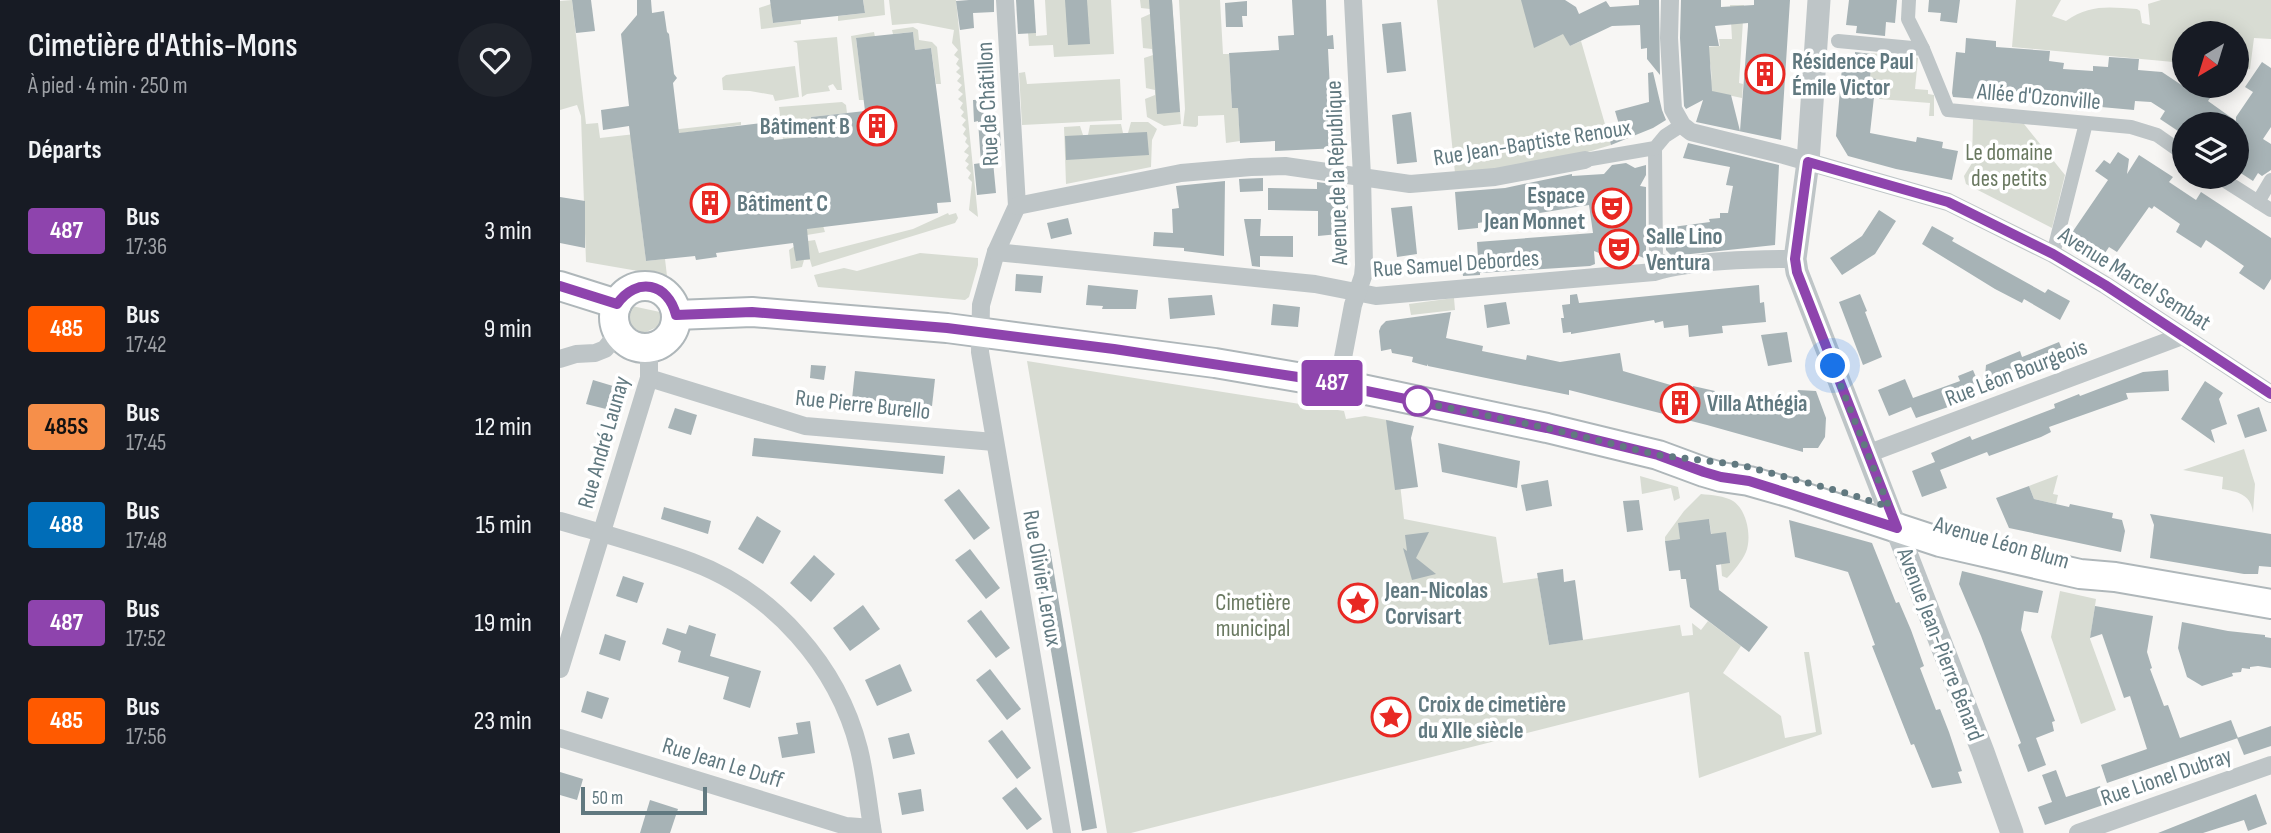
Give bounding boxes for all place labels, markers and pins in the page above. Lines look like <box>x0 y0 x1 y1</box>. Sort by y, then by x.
place label: Résidence Paul Émile Victor <box>1792 48 1914 102</box>
building icon: Résidence Paul Émile Victor <box>1744 53 1786 95</box>
building icon: Bâtiment B <box>856 105 898 147</box>
place label: Bâtiment B <box>760 113 850 141</box>
building icon: Bâtiment C <box>689 182 731 224</box>
place label: Espace Jean Monnet <box>1483 182 1585 236</box>
theatre icon: Espace Jean Monnet <box>1591 187 1633 229</box>
place label: Bâtiment C <box>737 190 828 218</box>
place label: Salle Lino Ventura <box>1646 223 1723 277</box>
theatre icon: Salle Lino Ventura <box>1598 228 1640 270</box>
building icon: Villa Athégia <box>1659 382 1701 424</box>
unlabelled marker <box>1403 386 1433 416</box>
place label: Villa Athégia <box>1707 390 1807 418</box>
place label: Jean-Nicolas Corvisart <box>1384 577 1488 631</box>
place icon: Jean-Nicolas Corvisart <box>1337 582 1379 624</box>
place label: Croix de cimetière du XIIe siècle <box>1418 691 1566 745</box>
place icon: Croix de cimetière du XIIe siècle <box>1370 696 1412 738</box>

